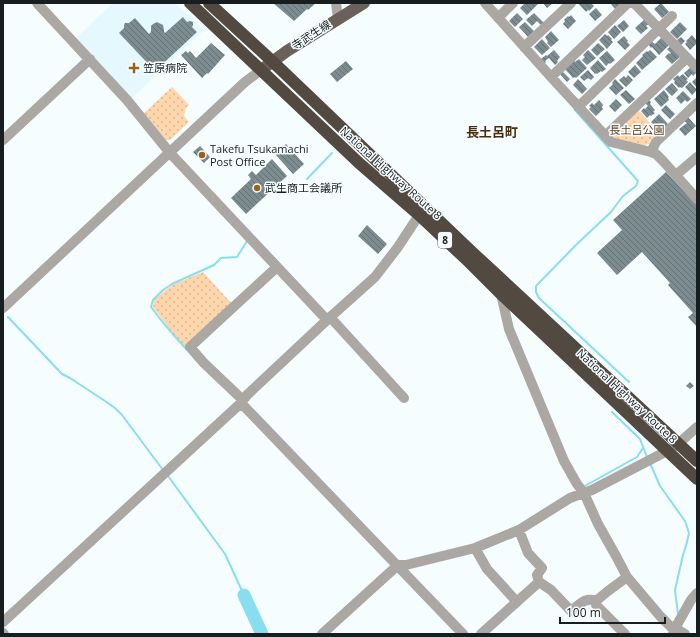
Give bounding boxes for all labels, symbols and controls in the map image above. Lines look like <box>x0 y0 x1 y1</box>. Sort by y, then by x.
street label: 寺武生線 <box>288 16 333 53</box>
place label: 笠原病院 <box>143 60 187 75</box>
marker: 笠原病院 <box>128 62 140 74</box>
park label: 長土呂公園 <box>610 122 665 137</box>
street label: National Highway Route 8 <box>337 123 445 222</box>
district label: 長土呂町 <box>466 123 518 141</box>
place label: Takefu Tsukamachi Post Office <box>210 141 308 169</box>
marker: Takefu Tsukamachi Post Office <box>197 150 207 160</box>
place label: 武生商工会議所 <box>265 180 343 195</box>
marker: 武生商工会議所 <box>252 183 262 193</box>
road number: 8 <box>438 232 452 248</box>
street label: National Highway Route 8 <box>574 345 681 446</box>
scale bar <box>560 599 665 625</box>
text: 100 m <box>566 604 601 621</box>

